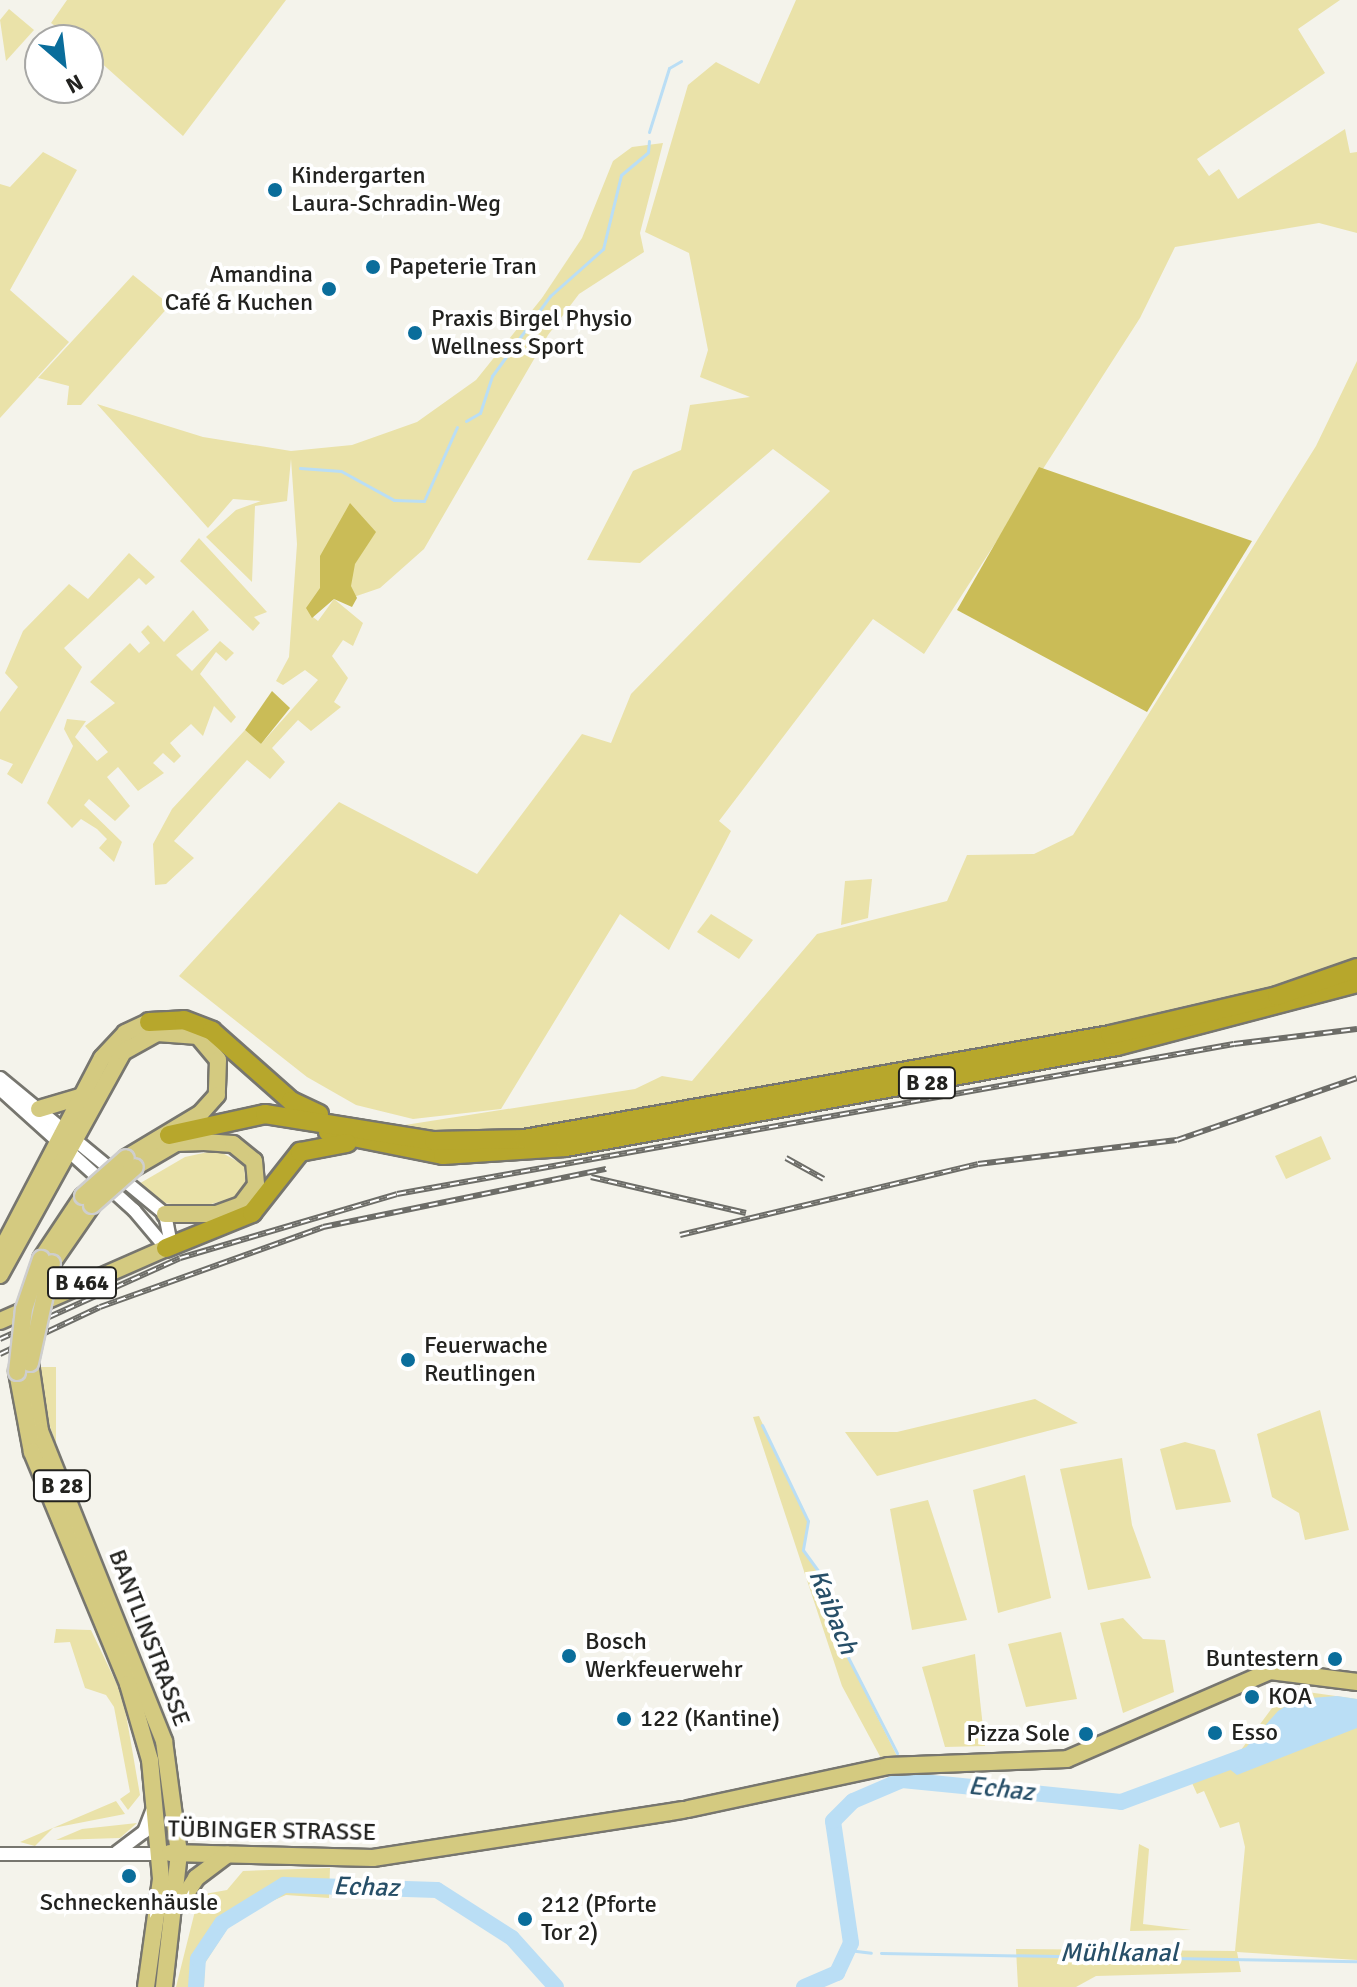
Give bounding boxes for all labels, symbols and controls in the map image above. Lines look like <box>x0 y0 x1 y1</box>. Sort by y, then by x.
north arrow <box>24 24 104 104</box>
text: N <box>61 68 88 99</box>
place label: Kindergarten Laura-Schradin-Weg <box>291 162 501 218</box>
marker: Kindergarten Laura-Schradin-Weg <box>266 181 284 199</box>
place label: Papeterie Tran <box>389 253 537 281</box>
marker: Papeterie Tran <box>364 258 382 276</box>
place label: Amandina Café & Kuchen <box>165 261 313 317</box>
marker: Amandina Café & Kuchen <box>320 280 338 298</box>
place label: Praxis Birgel Physio Wellness Sport <box>431 305 632 361</box>
marker: Praxis Birgel Physio Wellness Sport <box>406 324 424 342</box>
road number: B 28 <box>897 1065 957 1101</box>
road number: B 464 <box>46 1265 118 1301</box>
place label: Feuerwache Reutlingen <box>424 1332 548 1388</box>
marker: Feuerwache Reutlingen <box>399 1351 417 1369</box>
road number: B 28 <box>32 1468 92 1504</box>
street label: BANTLINSTRASSE <box>102 1546 196 1730</box>
water label: Kaibach <box>801 1565 863 1659</box>
place label: Bosch Werkfeuerwehr <box>585 1628 743 1684</box>
place label: Buntestern <box>1205 1645 1319 1673</box>
marker: Bosch Werkfeuerwehr <box>560 1647 578 1665</box>
marker: Buntestern <box>1326 1650 1344 1668</box>
place label: KOA <box>1268 1683 1312 1711</box>
marker: KOA <box>1243 1688 1261 1706</box>
place label: 122 (Kantine) <box>640 1705 780 1733</box>
marker: 122 (Kantine) <box>615 1710 633 1728</box>
place label: Esso <box>1231 1719 1278 1747</box>
place label: Pizza Sole <box>966 1720 1070 1748</box>
marker: Esso <box>1206 1724 1224 1742</box>
marker: Pizza Sole <box>1077 1725 1095 1743</box>
water label: Echaz <box>967 1771 1035 1809</box>
street label: TÜBINGER STRASSE <box>168 1815 376 1847</box>
marker: Schneckenhäusle <box>120 1867 138 1885</box>
water label: Echaz <box>333 1871 399 1905</box>
place label: Schneckenhäusle <box>40 1889 218 1917</box>
place label: 212 (Pforte Tor 2) <box>541 1891 657 1947</box>
marker: 212 (Pforte Tor 2) <box>516 1910 534 1928</box>
water label: Mühlkanal <box>1060 1938 1178 1970</box>

